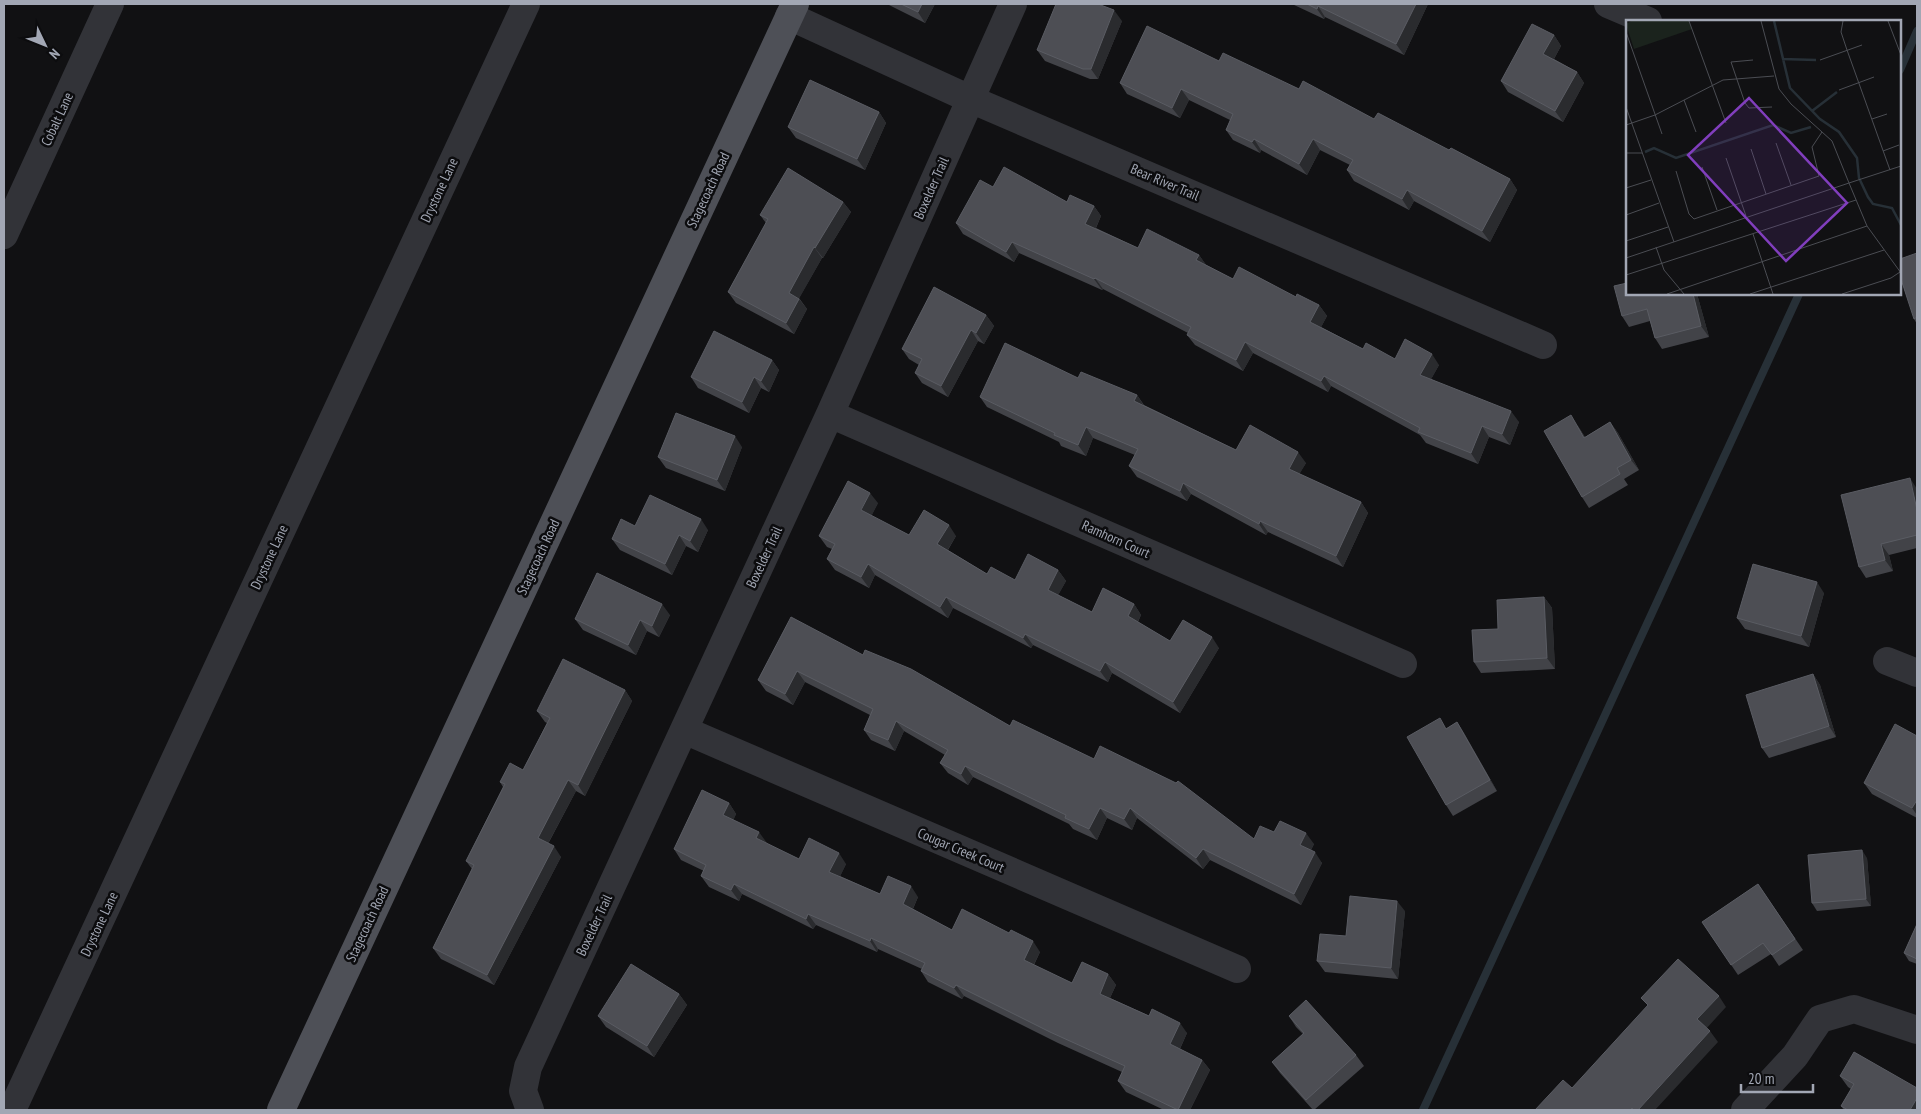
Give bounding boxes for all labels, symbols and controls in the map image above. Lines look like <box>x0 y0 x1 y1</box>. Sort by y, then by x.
north arrow <box>20 20 70 70</box>
inset map <box>1626 20 1901 295</box>
text: N <box>45 45 64 63</box>
street label: Cobalt Lane <box>37 89 77 149</box>
street label: Stagecoach Road <box>683 149 733 231</box>
street label: Boxelder Trail <box>909 154 953 222</box>
street label: Drystone Lane <box>416 155 462 225</box>
street label: Bear River Trail <box>1128 159 1203 205</box>
street label: Stagecoach Road <box>513 516 563 598</box>
street label: Ramhorn Court <box>1079 516 1153 562</box>
street label: Drystone Lane <box>246 522 292 592</box>
street label: Boxelder Trail <box>742 523 786 591</box>
street label: Cougar Creek Court <box>915 824 1007 876</box>
street label: Stagecoach Road <box>342 883 392 965</box>
street label: Drystone Lane <box>76 889 122 959</box>
street label: Boxelder Trail <box>572 891 616 959</box>
scale bar <box>1741 1062 1814 1094</box>
text: 20 m <box>1748 1069 1774 1088</box>

